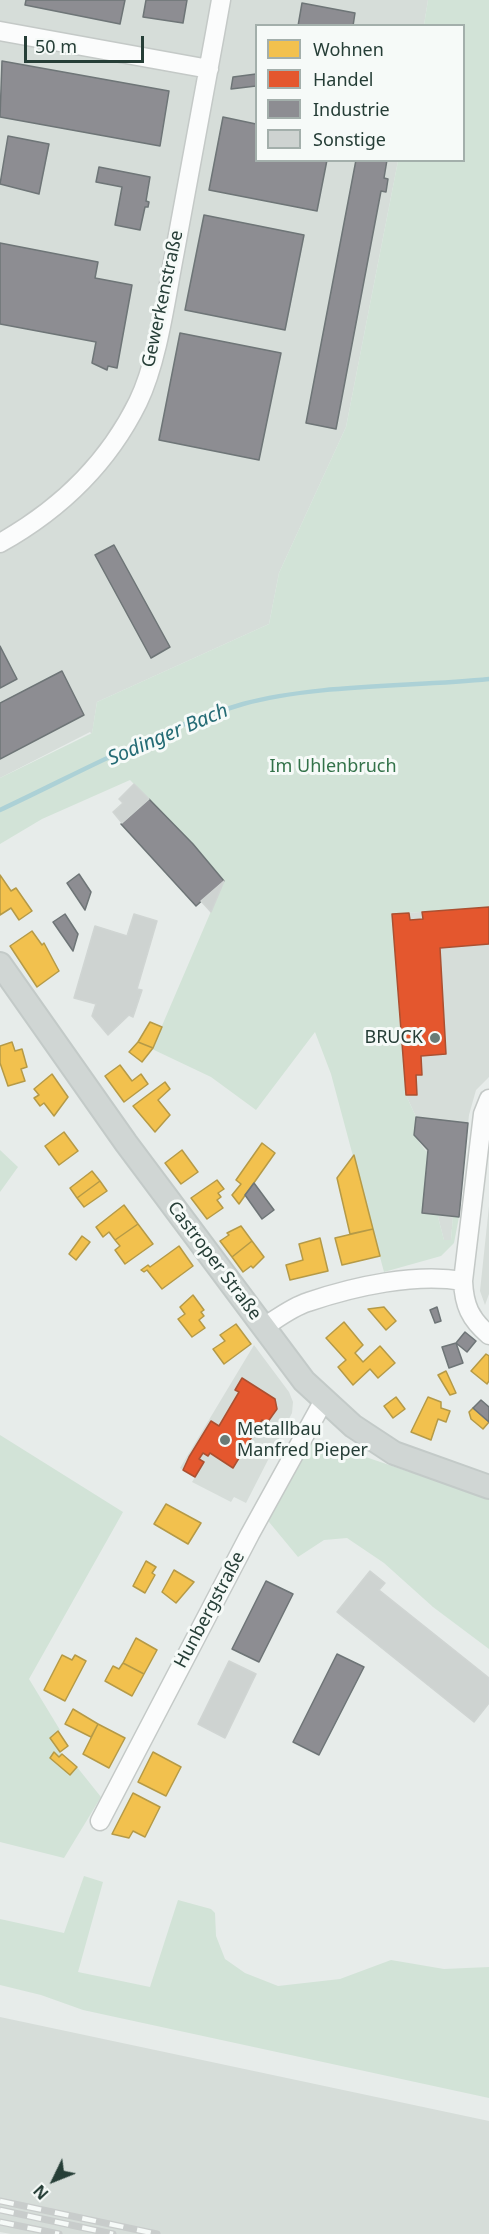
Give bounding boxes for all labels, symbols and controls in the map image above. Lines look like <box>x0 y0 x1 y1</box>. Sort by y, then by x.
scale bar <box>27 24 147 62</box>
legend <box>255 24 465 162</box>
text: 50 m <box>35 34 77 58</box>
text: Wohnen <box>313 37 384 61</box>
text: Handel <box>313 67 373 91</box>
text: Industrie <box>313 97 390 121</box>
text: Sonstige <box>313 127 386 151</box>
street label: Gewerkenstraße <box>138 229 188 369</box>
water label: Sodinger Bach <box>104 699 232 771</box>
park label: Im Uhlenbruch <box>269 756 397 778</box>
place label: BRUCK <box>364 1027 423 1049</box>
marker: BRUCK <box>428 1031 442 1045</box>
street label: Castroper Straße <box>162 1197 266 1325</box>
place label: Metallbau Manfred Pieper <box>237 1419 368 1462</box>
marker: Metallbau Manfred Pieper <box>218 1433 232 1447</box>
street label: Hunbergstraße <box>170 1548 250 1672</box>
north arrow <box>24 2150 84 2210</box>
text: N <box>28 2180 53 2205</box>

